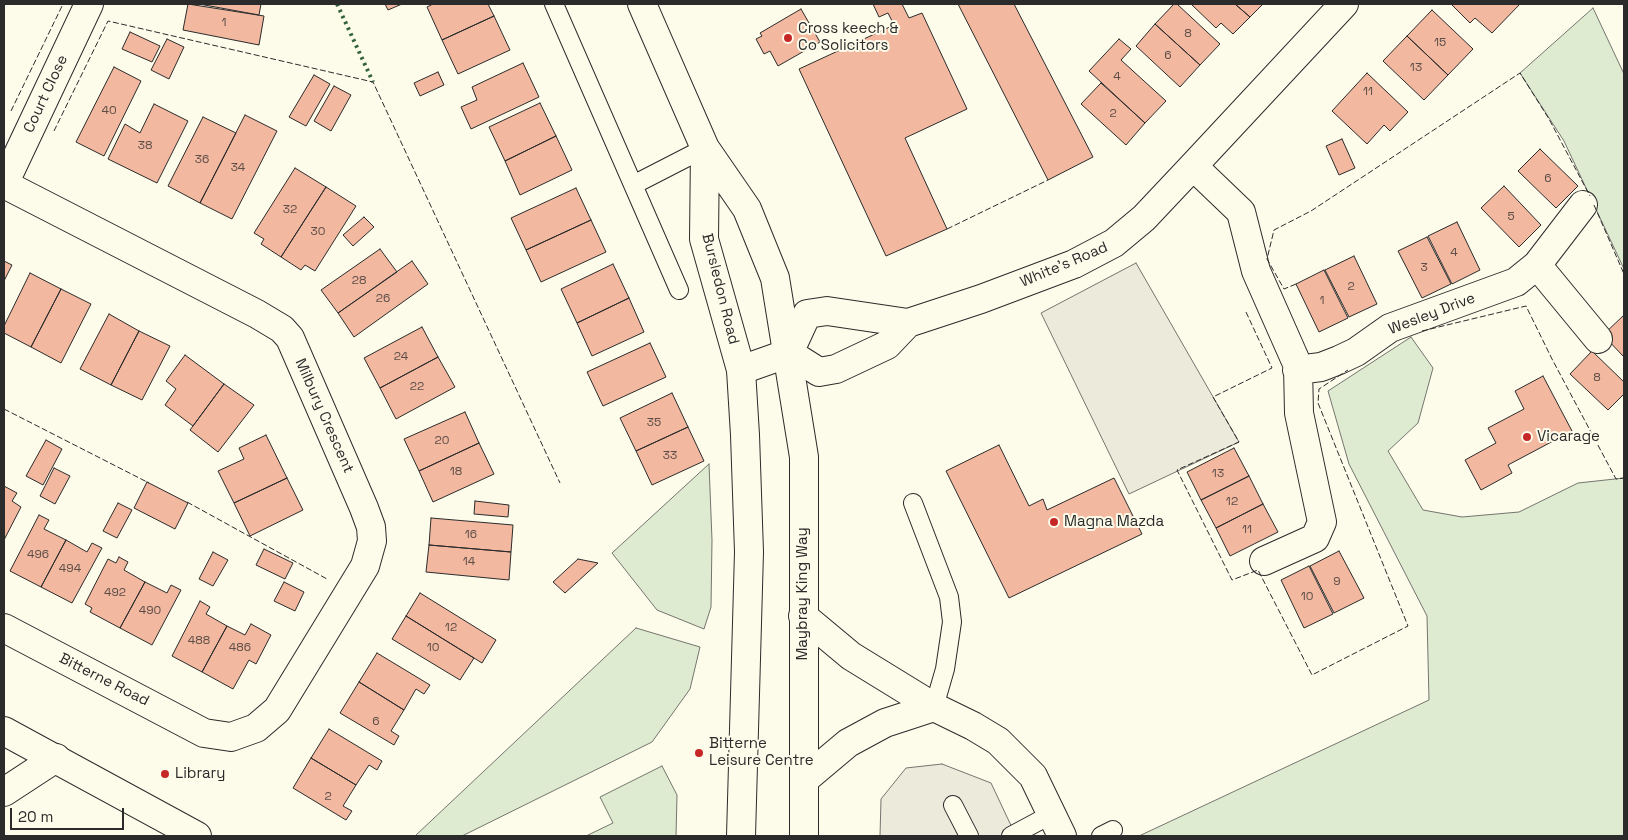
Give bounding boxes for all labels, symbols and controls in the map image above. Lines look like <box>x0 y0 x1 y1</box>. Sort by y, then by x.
house number: 1 <box>221 16 227 30</box>
place label: Cross keech & Co Solicitors <box>798 20 898 55</box>
house number: 8 <box>1184 27 1192 41</box>
marker: Cross keech & Co Solicitors <box>782 32 794 44</box>
house number: 15 <box>1434 36 1446 50</box>
house number: 6 <box>1164 49 1172 63</box>
street label: Court Close <box>20 52 72 136</box>
house number: 13 <box>1410 61 1422 75</box>
house number: 4 <box>1113 70 1121 84</box>
house number: 11 <box>1363 85 1373 99</box>
house number: 40 <box>101 104 117 118</box>
house number: 2 <box>1109 107 1117 121</box>
house number: 38 <box>138 139 152 153</box>
house number: 36 <box>195 153 209 167</box>
house number: 34 <box>231 161 245 175</box>
house number: 6 <box>1544 172 1552 186</box>
house number: 32 <box>283 203 297 217</box>
house number: 5 <box>1507 210 1515 224</box>
house number: 30 <box>311 225 325 239</box>
street label: Bursledon Road <box>697 232 743 346</box>
street label: White's Road <box>1018 238 1110 292</box>
house number: 4 <box>1450 246 1458 260</box>
house number: 3 <box>1420 261 1428 275</box>
house number: 28 <box>352 274 366 288</box>
house number: 2 <box>1347 280 1355 294</box>
street label: Wesley Drive <box>1386 289 1478 339</box>
house number: 26 <box>376 292 390 306</box>
house number: 1 <box>1319 294 1325 308</box>
house number: 24 <box>394 350 408 364</box>
street label: Milbury Crescent <box>291 356 357 476</box>
house number: 8 <box>1593 371 1601 385</box>
house number: 22 <box>410 380 424 394</box>
house number: 35 <box>647 416 661 430</box>
place label: Vicarage <box>1537 428 1600 446</box>
marker: Vicarage <box>1521 431 1533 443</box>
house number: 20 <box>435 434 449 448</box>
house number: 33 <box>663 449 677 463</box>
house number: 18 <box>450 465 462 479</box>
house number: 13 <box>1212 467 1224 481</box>
house number: 12 <box>1226 495 1238 509</box>
place label: Magna Mazda <box>1064 513 1164 531</box>
marker: Magna Mazda <box>1048 516 1060 528</box>
house number: 11 <box>1242 523 1252 537</box>
street label: Maybray King Way <box>794 527 812 661</box>
house number: 16 <box>465 528 477 542</box>
house number: 496 <box>27 548 49 562</box>
house number: 14 <box>463 555 475 569</box>
house number: 494 <box>59 562 81 576</box>
house number: 9 <box>1333 575 1341 589</box>
house number: 492 <box>104 586 126 600</box>
house number: 10 <box>1301 590 1313 604</box>
house number: 490 <box>139 604 161 618</box>
house number: 12 <box>445 621 457 635</box>
house number: 488 <box>188 634 210 648</box>
house number: 486 <box>229 641 251 655</box>
house number: 10 <box>427 641 439 655</box>
street label: Bitterne Road <box>56 650 152 710</box>
house number: 6 <box>372 715 380 729</box>
place label: Bitterne Leisure Centre <box>709 735 814 770</box>
marker: Bitterne Leisure Centre <box>693 747 705 759</box>
place label: Library <box>175 765 225 783</box>
marker: Library <box>159 768 171 780</box>
house number: 2 <box>324 790 332 804</box>
scale bar <box>12 798 126 830</box>
text: 20 m <box>18 807 53 826</box>

